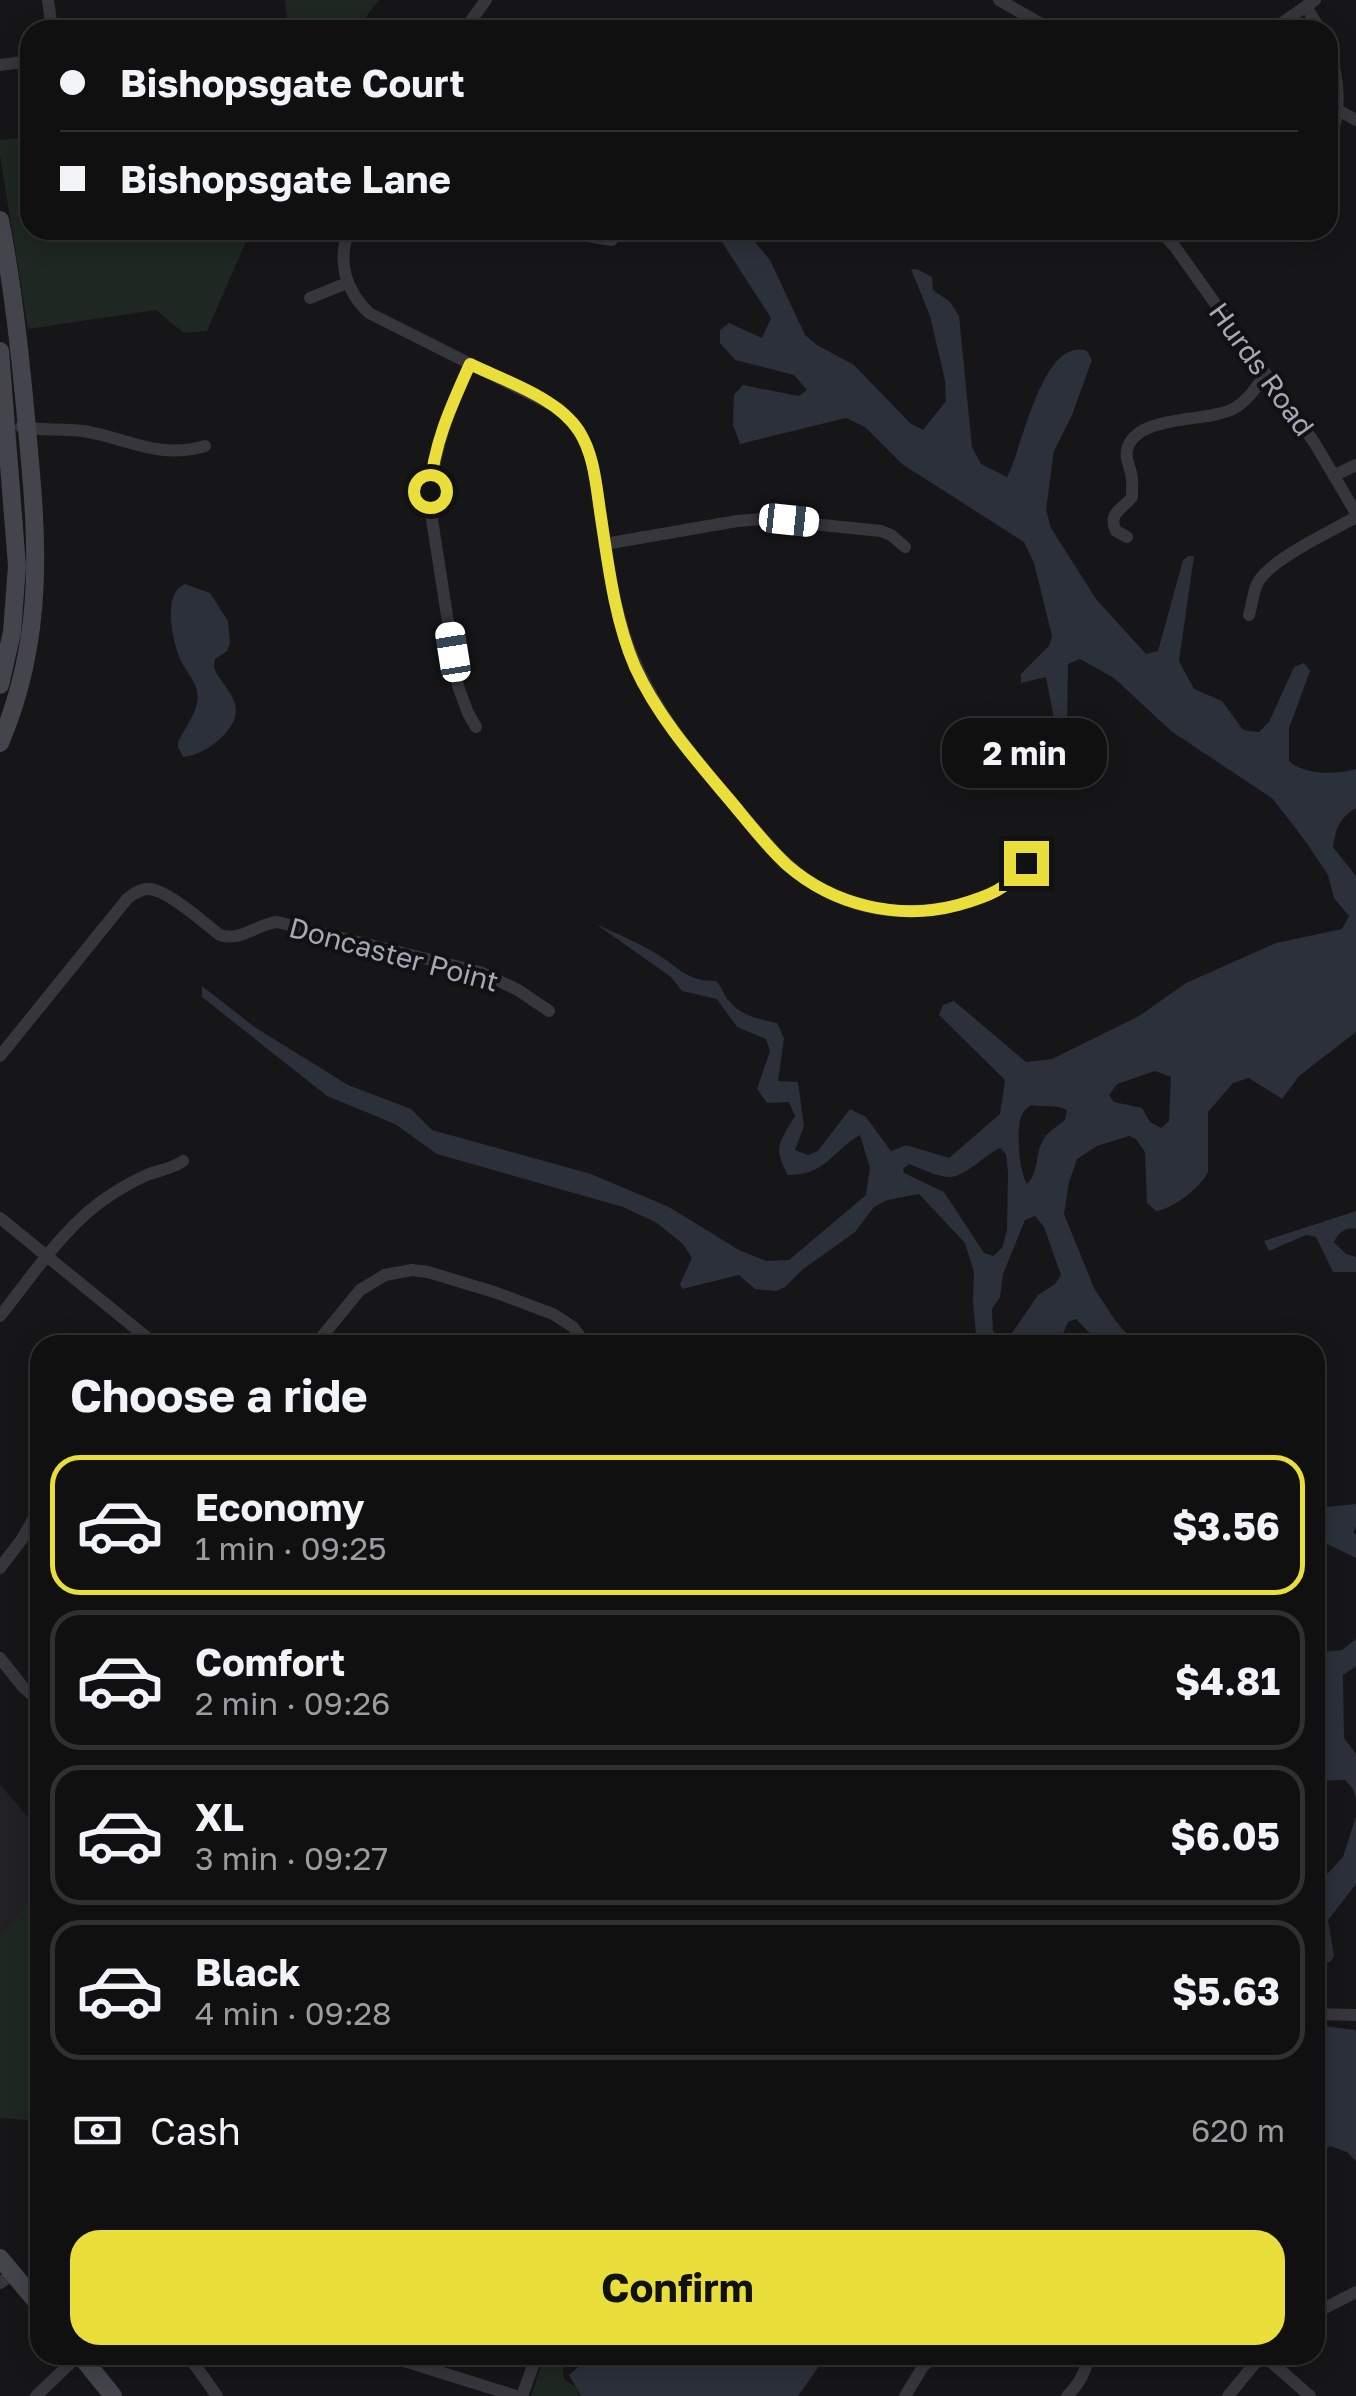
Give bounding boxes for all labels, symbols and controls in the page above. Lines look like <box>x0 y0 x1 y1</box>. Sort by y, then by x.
text: Bishopsgate Court <box>120 60 465 105</box>
text: Bishopsgate Lane <box>120 156 451 201</box>
street label: Hurds Road <box>1203 296 1321 442</box>
route start <box>408 469 453 514</box>
car <box>758 502 820 538</box>
car <box>433 620 473 684</box>
callout: 2 min <box>944 718 1108 788</box>
text: 2 min <box>983 734 1066 772</box>
route end <box>1004 841 1049 886</box>
street label: Doncaster Point <box>286 910 502 998</box>
text: Choose a ride <box>70 1368 368 1422</box>
icon: car <box>75 1480 165 1570</box>
text: Economy <box>195 1484 364 1529</box>
text: $3.56 <box>1172 1503 1280 1548</box>
text: 1 min · 09:25 <box>195 1529 387 1567</box>
icon: car <box>75 1635 165 1725</box>
text: Comfort <box>195 1639 345 1684</box>
text: $4.81 <box>1175 1658 1280 1703</box>
text: 2 min · 09:26 <box>195 1684 390 1722</box>
icon: car <box>75 1790 165 1880</box>
text: XL <box>195 1794 244 1839</box>
text: $6.05 <box>1170 1813 1280 1858</box>
text: 3 min · 09:27 <box>195 1839 388 1877</box>
icon: car <box>75 1945 165 2035</box>
text: Black <box>195 1949 300 1994</box>
text: $5.63 <box>1172 1968 1280 2013</box>
text: 4 min · 09:28 <box>195 1994 392 2032</box>
icon: cash <box>70 2103 125 2158</box>
text: Cash <box>150 2108 241 2153</box>
text: 620 m <box>1191 2111 1285 2149</box>
button: Confirm <box>70 2230 1285 2345</box>

